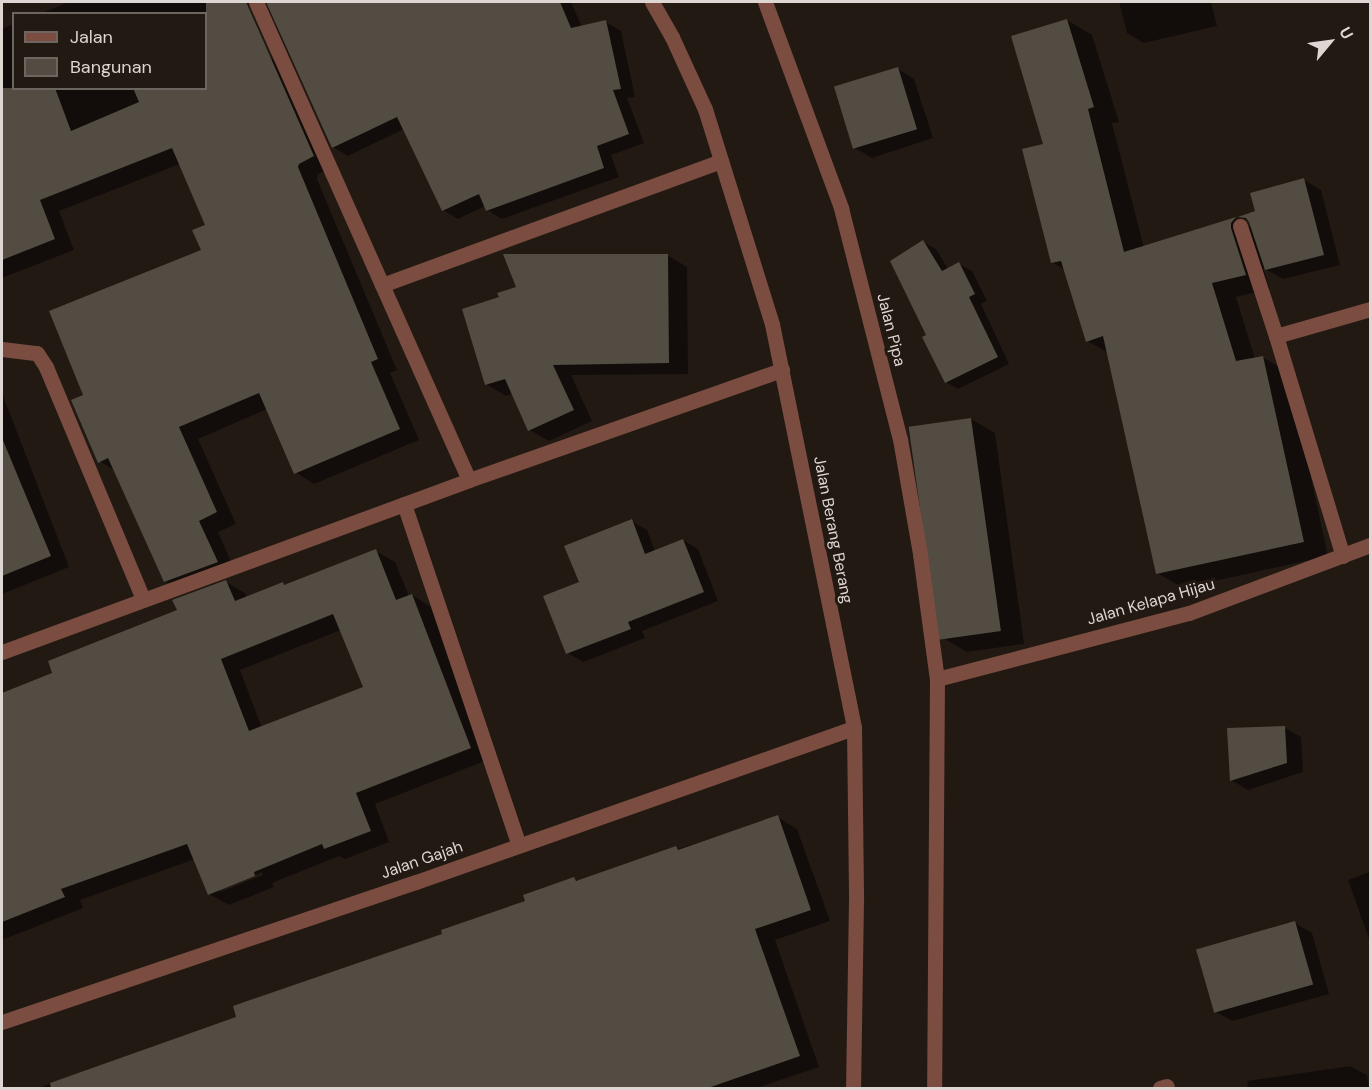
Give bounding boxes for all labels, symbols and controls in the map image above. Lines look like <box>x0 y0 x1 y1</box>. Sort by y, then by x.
legend <box>12 12 207 90</box>
north arrow <box>1300 12 1360 72</box>
text: U <box>1334 23 1358 43</box>
text: Jalan <box>70 25 113 49</box>
text: Bangunan <box>70 55 152 79</box>
street label: Jalan Pipa <box>873 292 909 368</box>
street label: Jalan Berang Berang <box>809 455 857 605</box>
street label: Jalan Kelapa Hijau <box>1085 575 1217 629</box>
street label: Jalan Gajah <box>379 837 465 883</box>

